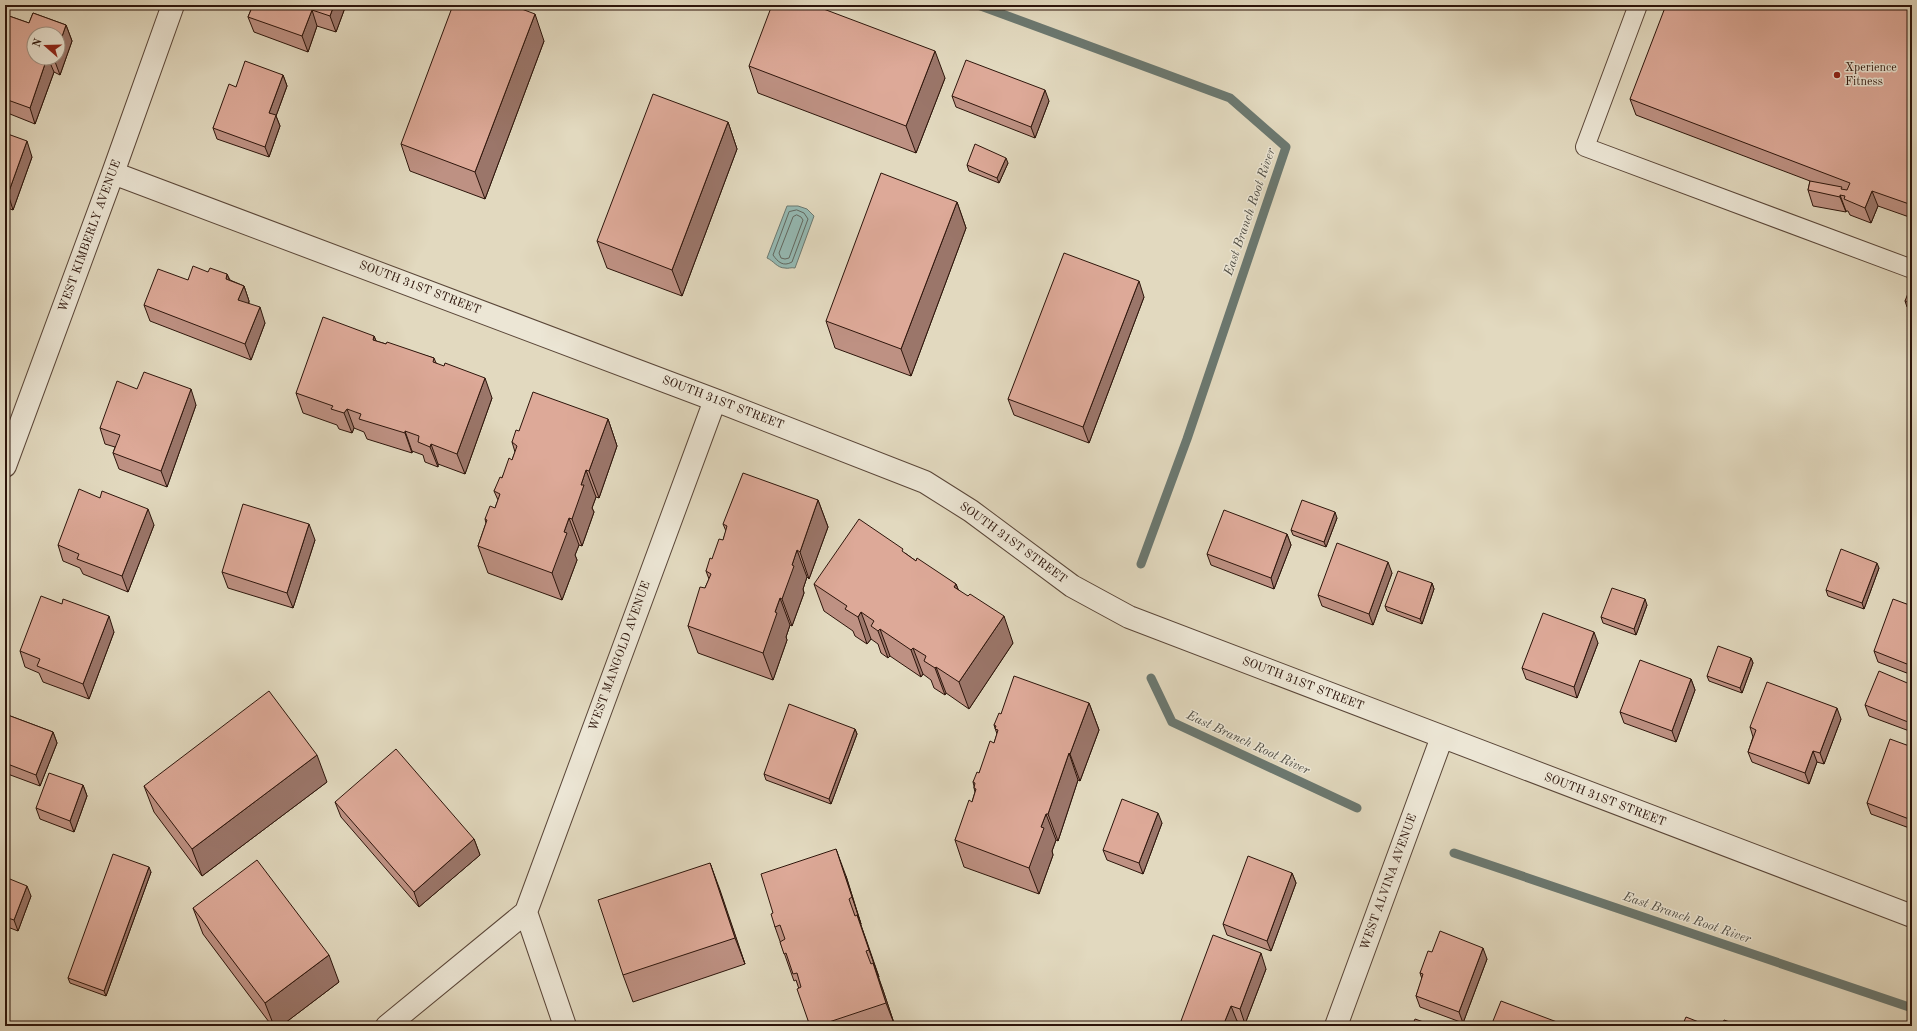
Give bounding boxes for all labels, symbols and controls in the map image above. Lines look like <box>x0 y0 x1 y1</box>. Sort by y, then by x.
north arrow <box>26 26 66 66</box>
text: N <box>31 37 45 49</box>
place label: Xperience Fitness <box>1845 62 1897 88</box>
marker: Xperience Fitness <box>1832 70 1842 80</box>
water label: East Branch Root River <box>1222 146 1278 278</box>
street label: WEST KIMBERLY AVENUE <box>57 159 123 313</box>
street label: SOUTH 31ST STREET <box>358 259 482 317</box>
street label: SOUTH 31ST STREET <box>661 374 785 432</box>
street label: SOUTH 31ST STREET <box>957 500 1069 586</box>
street label: WEST MANGOLD AVENUE <box>587 580 653 732</box>
street label: SOUTH 31ST STREET <box>1241 655 1365 713</box>
water label: East Branch Root River <box>1184 708 1312 777</box>
street label: SOUTH 31ST STREET <box>1543 771 1667 829</box>
street label: WEST ALVINA AVENUE <box>1359 812 1419 952</box>
water label: East Branch Root River <box>1621 890 1753 946</box>

